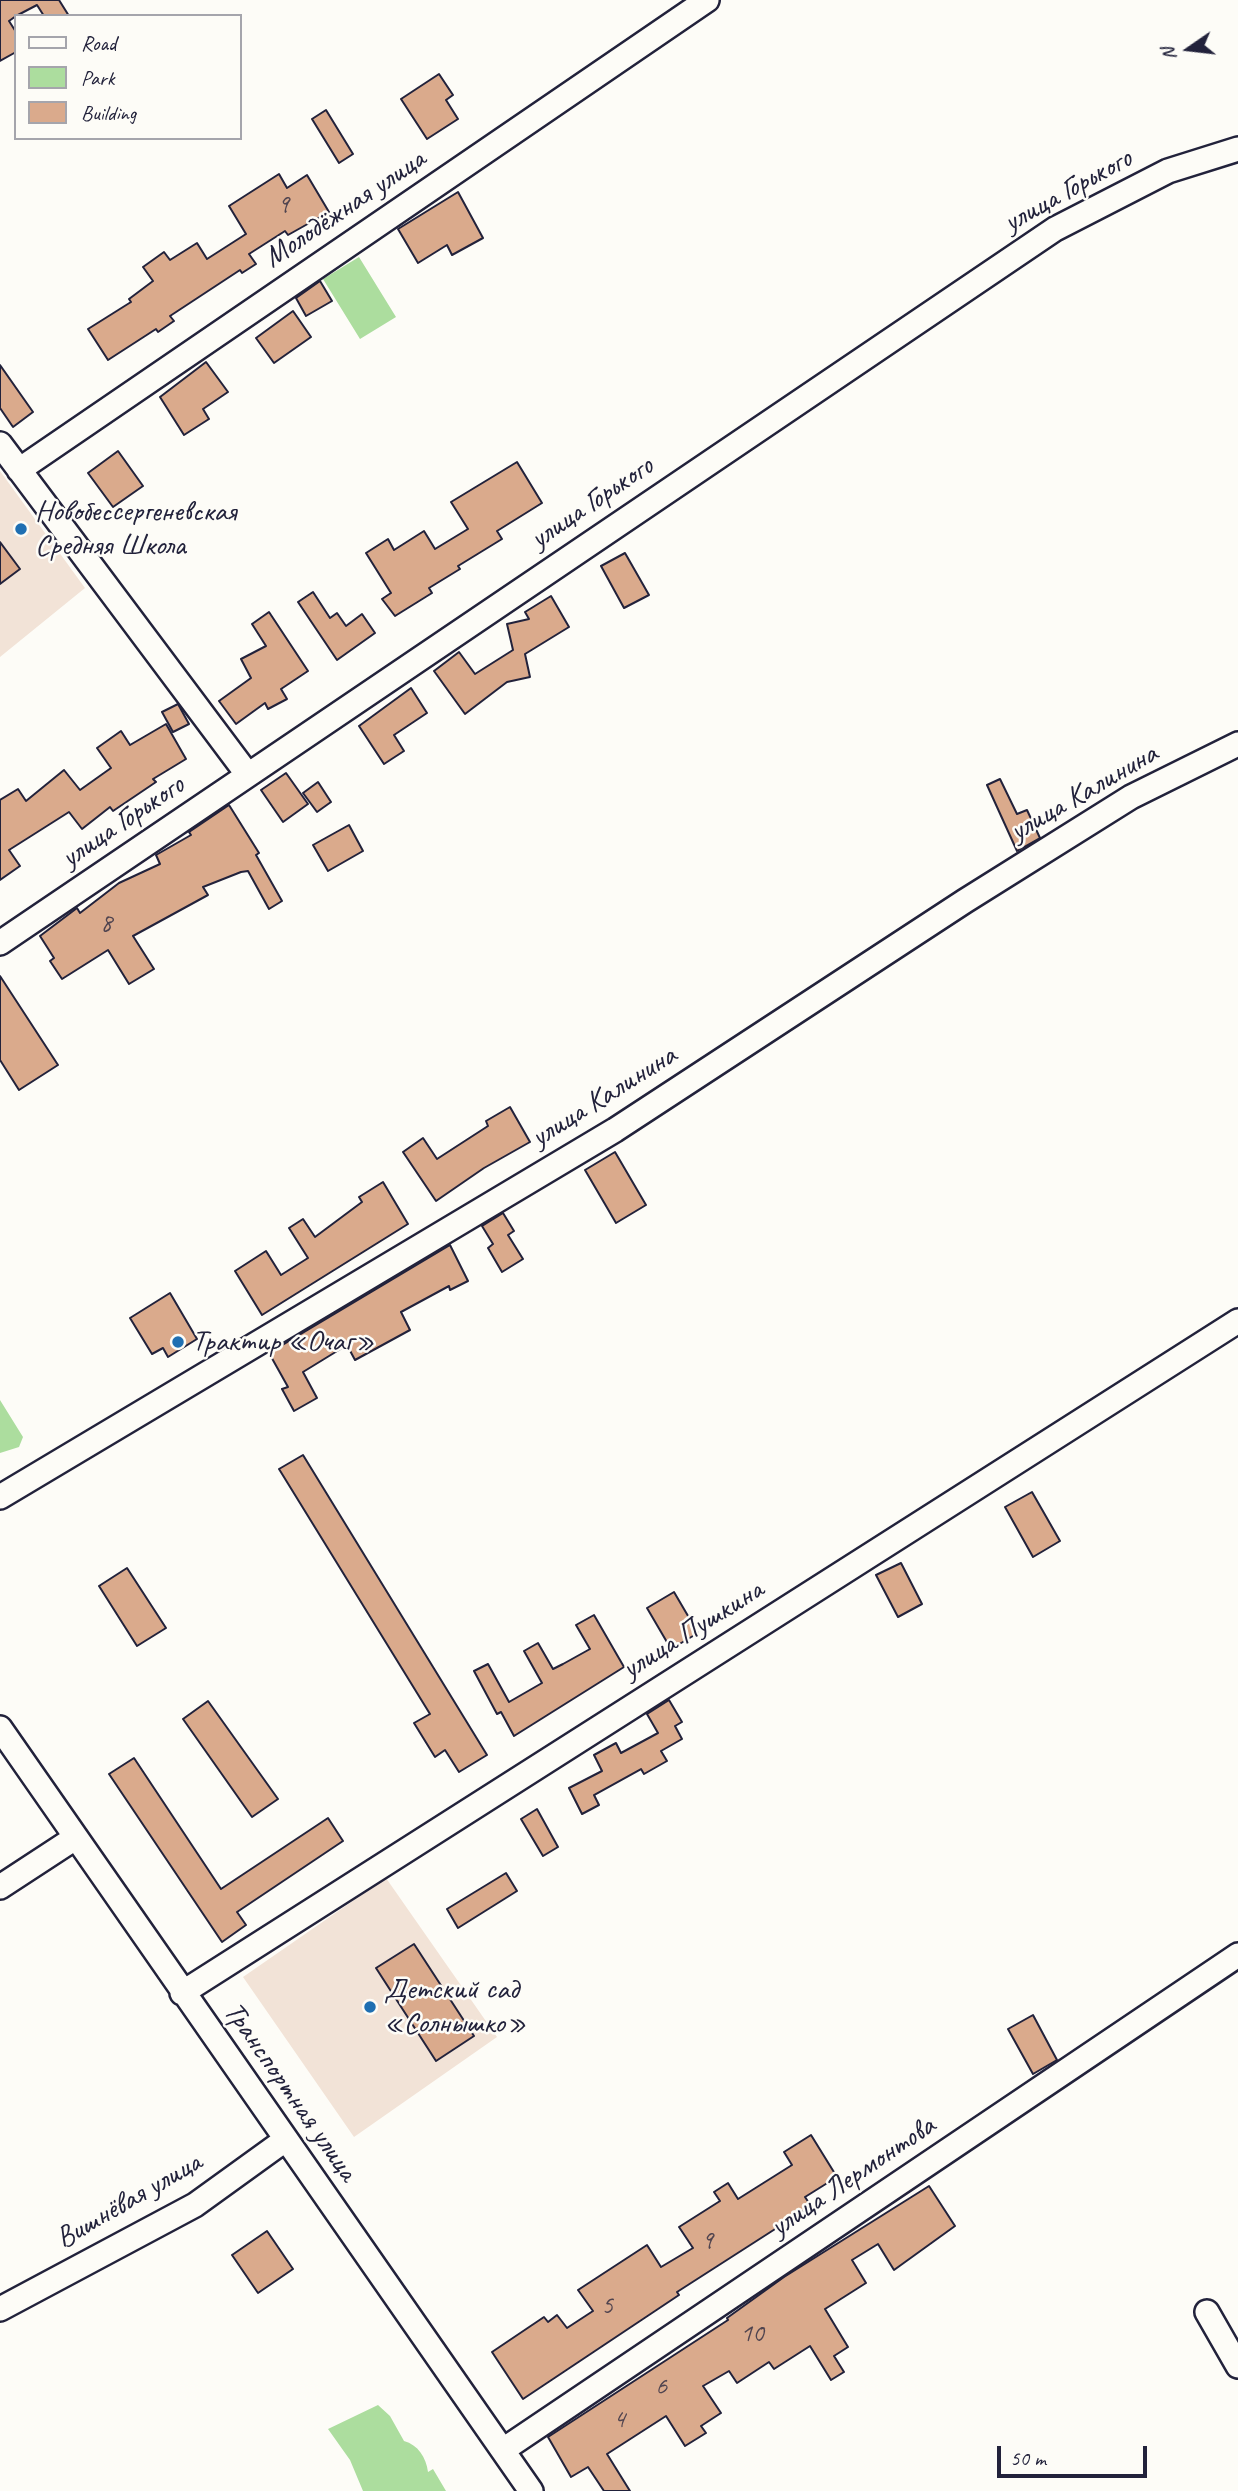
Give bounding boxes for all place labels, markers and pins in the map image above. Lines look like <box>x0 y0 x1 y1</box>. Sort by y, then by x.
place label: Новобессергеневская Средняя Школа <box>35 494 236 564</box>
marker: Новобессергеневская Средняя Школа <box>13 521 29 537</box>
place label: Трактир «Очаг» <box>192 1324 374 1360</box>
marker: Трактир «Очаг» <box>170 1334 186 1350</box>
place label: Детский сад «Солнышко» <box>384 1972 526 2042</box>
marker: Детский сад «Солнышко» <box>362 1999 378 2015</box>

